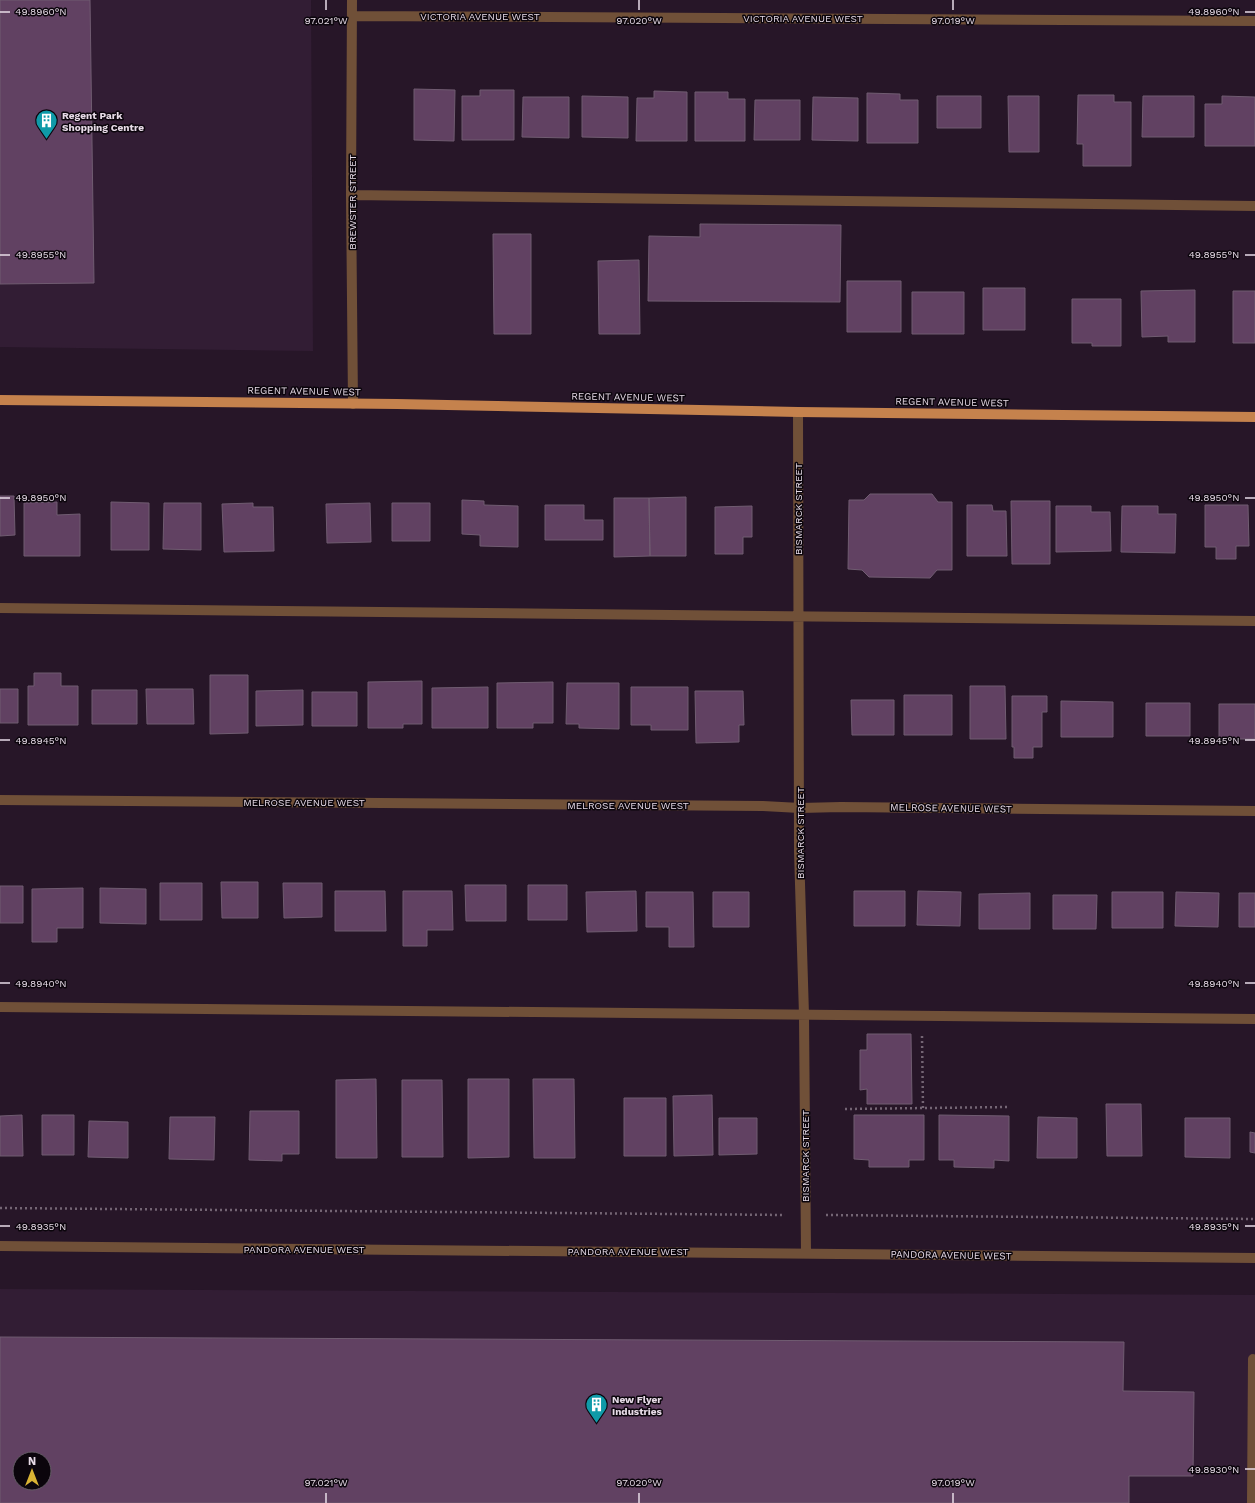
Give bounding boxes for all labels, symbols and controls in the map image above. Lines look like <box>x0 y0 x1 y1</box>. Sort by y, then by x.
text: 49.8960°N <box>15 6 67 17</box>
text: 49.8960°N <box>1188 6 1240 17</box>
street label: VICTORIA AVENUE WEST <box>420 11 540 22</box>
street label: VICTORIA AVENUE WEST <box>743 13 863 24</box>
text: 97.021°W <box>304 15 348 26</box>
text: 97.020°W <box>616 15 662 26</box>
text: 97.019°W <box>931 15 975 26</box>
building icon: Regent Park Shopping Centre <box>33 108 59 141</box>
place label: Regent Park Shopping Centre <box>62 110 144 133</box>
street label: BREWSTER STREET <box>347 154 358 250</box>
text: 49.8955°N <box>16 249 66 260</box>
text: 49.8955°N <box>1189 249 1239 260</box>
street label: REGENT AVENUE WEST <box>247 385 361 397</box>
street label: REGENT AVENUE WEST <box>571 391 685 403</box>
street label: REGENT AVENUE WEST <box>895 396 1009 408</box>
street label: BISMARCK STREET <box>793 463 804 555</box>
text: 49.8950°N <box>15 492 67 503</box>
text: 49.8950°N <box>1188 492 1240 503</box>
text: 49.8945°N <box>16 735 67 746</box>
text: 49.8945°N <box>1189 735 1240 746</box>
street label: BISMARCK STREET <box>795 787 806 879</box>
street label: MELROSE AVENUE WEST <box>243 797 365 808</box>
street label: MELROSE AVENUE WEST <box>567 800 689 811</box>
street label: MELROSE AVENUE WEST <box>890 801 1012 815</box>
text: 49.8940°N <box>15 978 67 989</box>
text: 49.8940°N <box>1188 978 1240 989</box>
street label: BISMARCK STREET <box>800 1110 811 1202</box>
text: 49.8935°N <box>16 1221 66 1232</box>
text: 49.8935°N <box>1189 1221 1239 1232</box>
street label: PANDORA AVENUE WEST <box>243 1244 365 1255</box>
street label: PANDORA AVENUE WEST <box>567 1246 689 1257</box>
street label: PANDORA AVENUE WEST <box>890 1248 1012 1262</box>
building icon: New Flyer Industries <box>584 1392 610 1425</box>
place label: New Flyer Industries <box>612 1394 663 1417</box>
north arrow <box>12 1451 52 1491</box>
text: N <box>28 1455 36 1468</box>
text: 49.8930°N <box>1189 1464 1239 1475</box>
text: 97.021°W <box>304 1477 348 1488</box>
text: 97.020°W <box>616 1477 662 1488</box>
text: 97.019°W <box>931 1477 975 1488</box>

